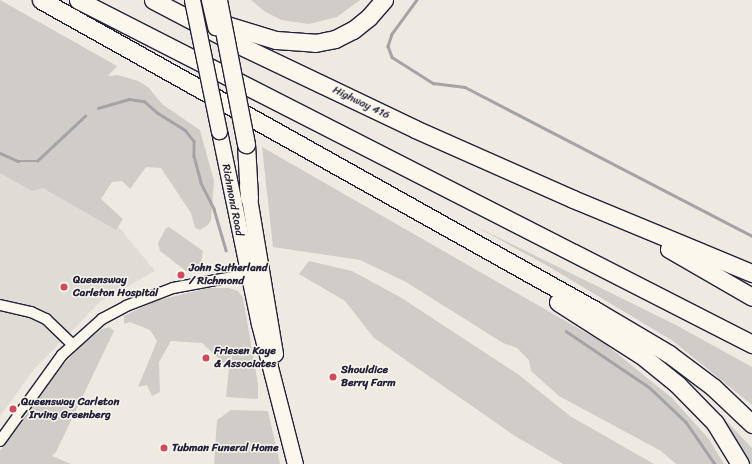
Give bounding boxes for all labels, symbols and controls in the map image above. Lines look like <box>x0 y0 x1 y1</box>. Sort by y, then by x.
street label: Highway 416 <box>330 84 392 122</box>
street label: Richmond Road <box>219 163 245 237</box>
place label: John Sutherland / Richmond <box>189 262 268 288</box>
marker: John Sutherland / Richmond <box>176 270 186 280</box>
place label: Queensway Carleton Hospital <box>73 274 158 300</box>
marker: Queensway Carleton Hospital <box>58 281 70 293</box>
place label: Friesen Kaye & Associates <box>214 345 276 371</box>
marker: Friesen Kaye & Associates <box>201 353 211 363</box>
place label: Shouldice Berry Farm <box>341 364 396 390</box>
marker: Shouldice Berry Farm <box>328 372 338 382</box>
place label: Queensway Carleton / Irving Greenberg <box>21 396 119 422</box>
marker: Queensway Carleton / Irving Greenberg <box>8 404 18 414</box>
place label: Tubman Funeral Home <box>172 441 279 455</box>
marker: Tubman Funeral Home <box>159 443 169 453</box>

